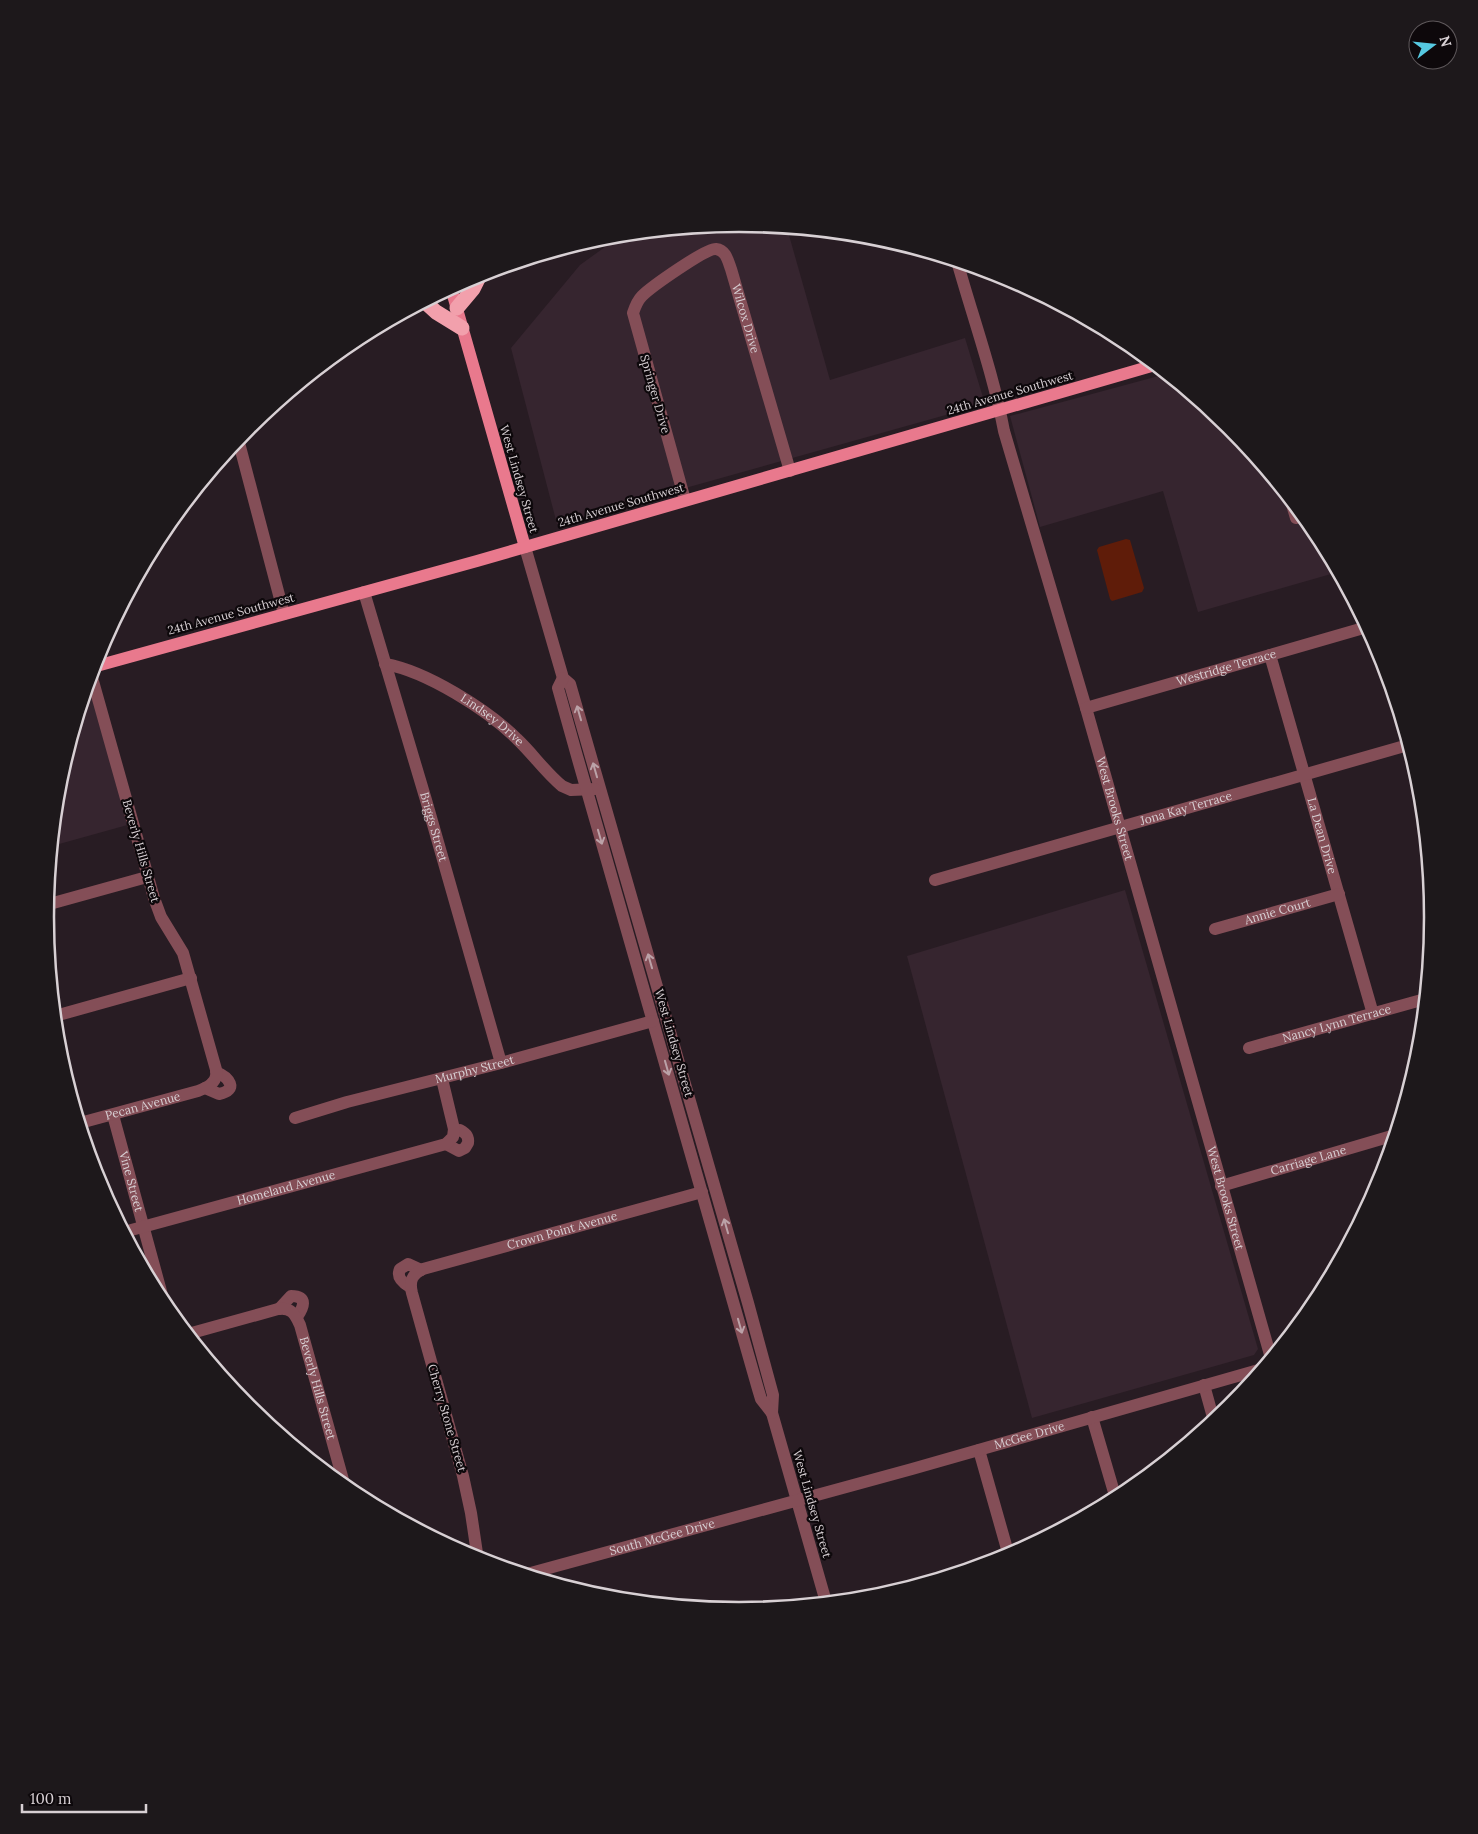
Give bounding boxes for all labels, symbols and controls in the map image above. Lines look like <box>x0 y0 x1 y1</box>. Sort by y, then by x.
north arrow <box>1408 20 1458 70</box>
text: N <box>1435 34 1456 49</box>
street label: Wilcox Drive <box>729 282 763 355</box>
street label: Springer Drive <box>637 353 674 435</box>
street label: 24th Avenue Southwest <box>945 367 1075 418</box>
street label: West Lindsey Street <box>497 423 542 535</box>
street label: 24th Avenue Southwest <box>556 479 686 530</box>
street label: 24th Avenue Southwest <box>166 589 296 638</box>
street label: Westridge Terrace <box>1174 645 1278 689</box>
street label: Lindsey Drive <box>458 690 528 749</box>
one-way arrow <box>573 706 583 722</box>
street label: West Brooks Street <box>1093 755 1137 862</box>
one-way arrow <box>590 762 600 778</box>
street label: Jona Kay Terrace <box>1137 788 1234 828</box>
street label: Briggs Street <box>417 790 451 864</box>
street label: La Dean Drive <box>1304 796 1341 876</box>
street label: Beverly Hills Street <box>120 798 163 904</box>
one-way arrow <box>596 828 606 844</box>
street label: Annie Court <box>1242 894 1312 928</box>
one-way arrow <box>645 954 654 970</box>
street label: West Lindsey Street <box>652 987 697 1099</box>
street label: Nancy Lynn Terrace <box>1280 1001 1393 1045</box>
street label: Murphy Street <box>433 1052 516 1086</box>
one-way arrow <box>662 1059 672 1075</box>
street label: Pecan Avenue <box>103 1088 182 1123</box>
street label: Carriage Lane <box>1269 1142 1348 1178</box>
street label: West Brooks Street <box>1204 1144 1248 1252</box>
street label: Vine Street <box>116 1149 147 1214</box>
street label: Homeland Avenue <box>235 1167 337 1208</box>
street label: Crown Point Avenue <box>505 1208 619 1253</box>
one-way arrow <box>720 1219 730 1235</box>
one-way arrow <box>736 1317 746 1333</box>
street label: Beverly Hills Street <box>297 1335 340 1442</box>
street label: Cherry Stone Street <box>425 1362 470 1474</box>
street label: McGee Drive <box>992 1418 1067 1452</box>
street label: West Lindsey Street <box>790 1448 835 1560</box>
street label: South McGee Drive <box>608 1515 717 1558</box>
scale bar <box>22 1782 146 1814</box>
text: 100 m <box>30 1789 71 1808</box>

